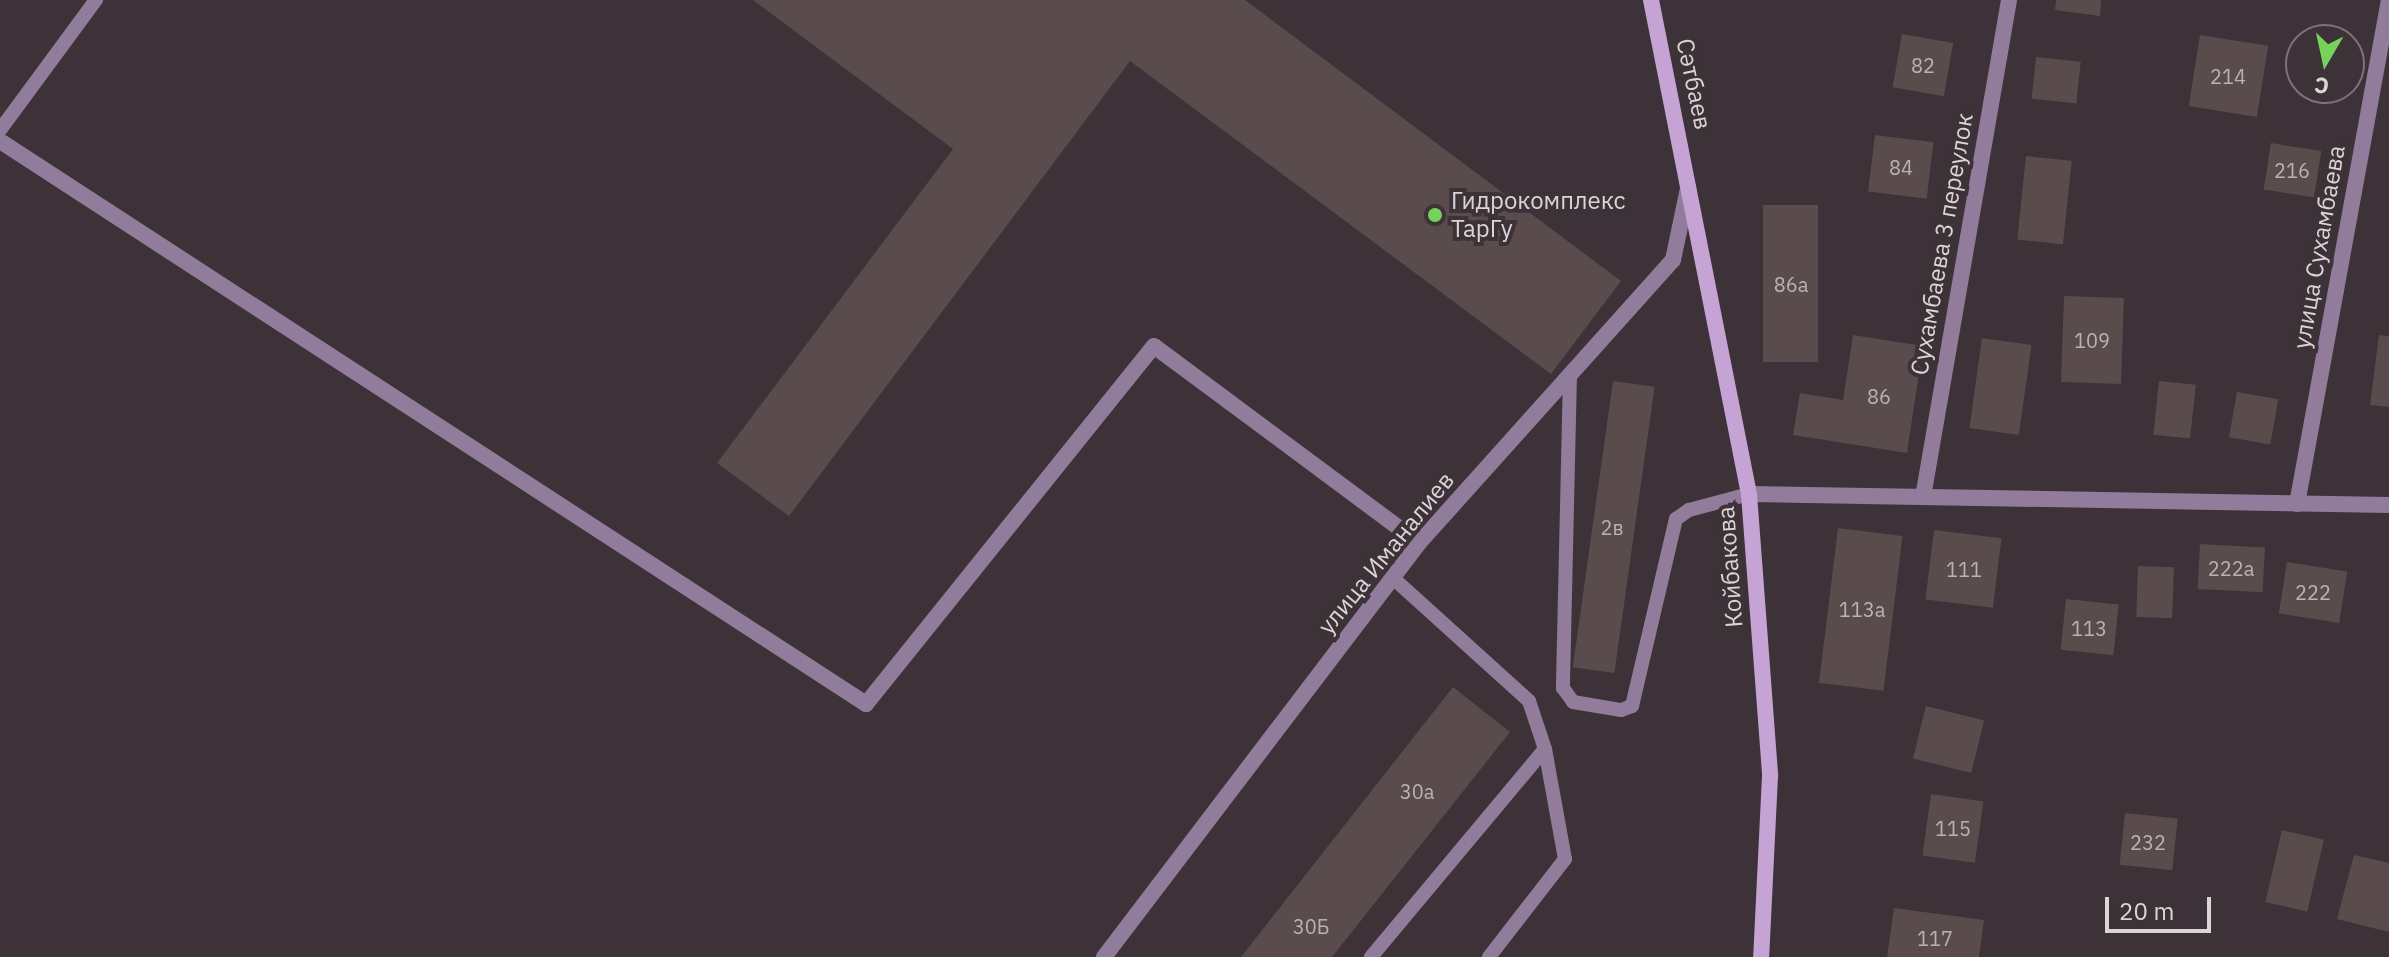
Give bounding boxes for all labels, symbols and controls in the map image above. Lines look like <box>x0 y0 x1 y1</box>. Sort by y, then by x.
north arrow <box>2285 24 2365 104</box>
street label: Сәтбаев <box>1670 36 1718 132</box>
house number: 82 <box>1911 53 1935 77</box>
house number: 214 <box>2210 64 2246 88</box>
text: С <box>2312 71 2331 102</box>
street label: Сухамбаева 3 переулок <box>1905 111 1979 377</box>
street label: улица Сухамбаева <box>2287 143 2351 351</box>
house number: 84 <box>1889 155 1913 179</box>
house number: 216 <box>2274 158 2310 182</box>
place label: Гидрокомплекс ТарГу <box>1451 187 1626 243</box>
marker: Гидрокомплекс ТарГу <box>1426 206 1444 224</box>
house number: 86а <box>1774 272 1808 296</box>
house number: 109 <box>2074 328 2110 352</box>
house number: 86 <box>1867 384 1891 408</box>
street label: улица Иманалиев <box>1312 466 1460 640</box>
street label: Койбакова <box>1711 505 1749 629</box>
house number: 2в <box>1600 515 1624 539</box>
house number: 222а <box>2208 556 2254 580</box>
house number: 111 <box>1946 557 1982 581</box>
house number: 222 <box>2295 580 2331 604</box>
house number: 113а <box>1839 597 1885 621</box>
house number: 113 <box>2071 616 2107 640</box>
house number: 30а <box>1400 779 1434 803</box>
house number: 115 <box>1935 816 1971 840</box>
house number: 232 <box>2130 830 2166 854</box>
scale bar <box>2109 881 2215 931</box>
text: 20 m <box>2119 895 2174 927</box>
house number: 30Б <box>1293 914 1329 938</box>
house number: 117 <box>1917 926 1953 950</box>

